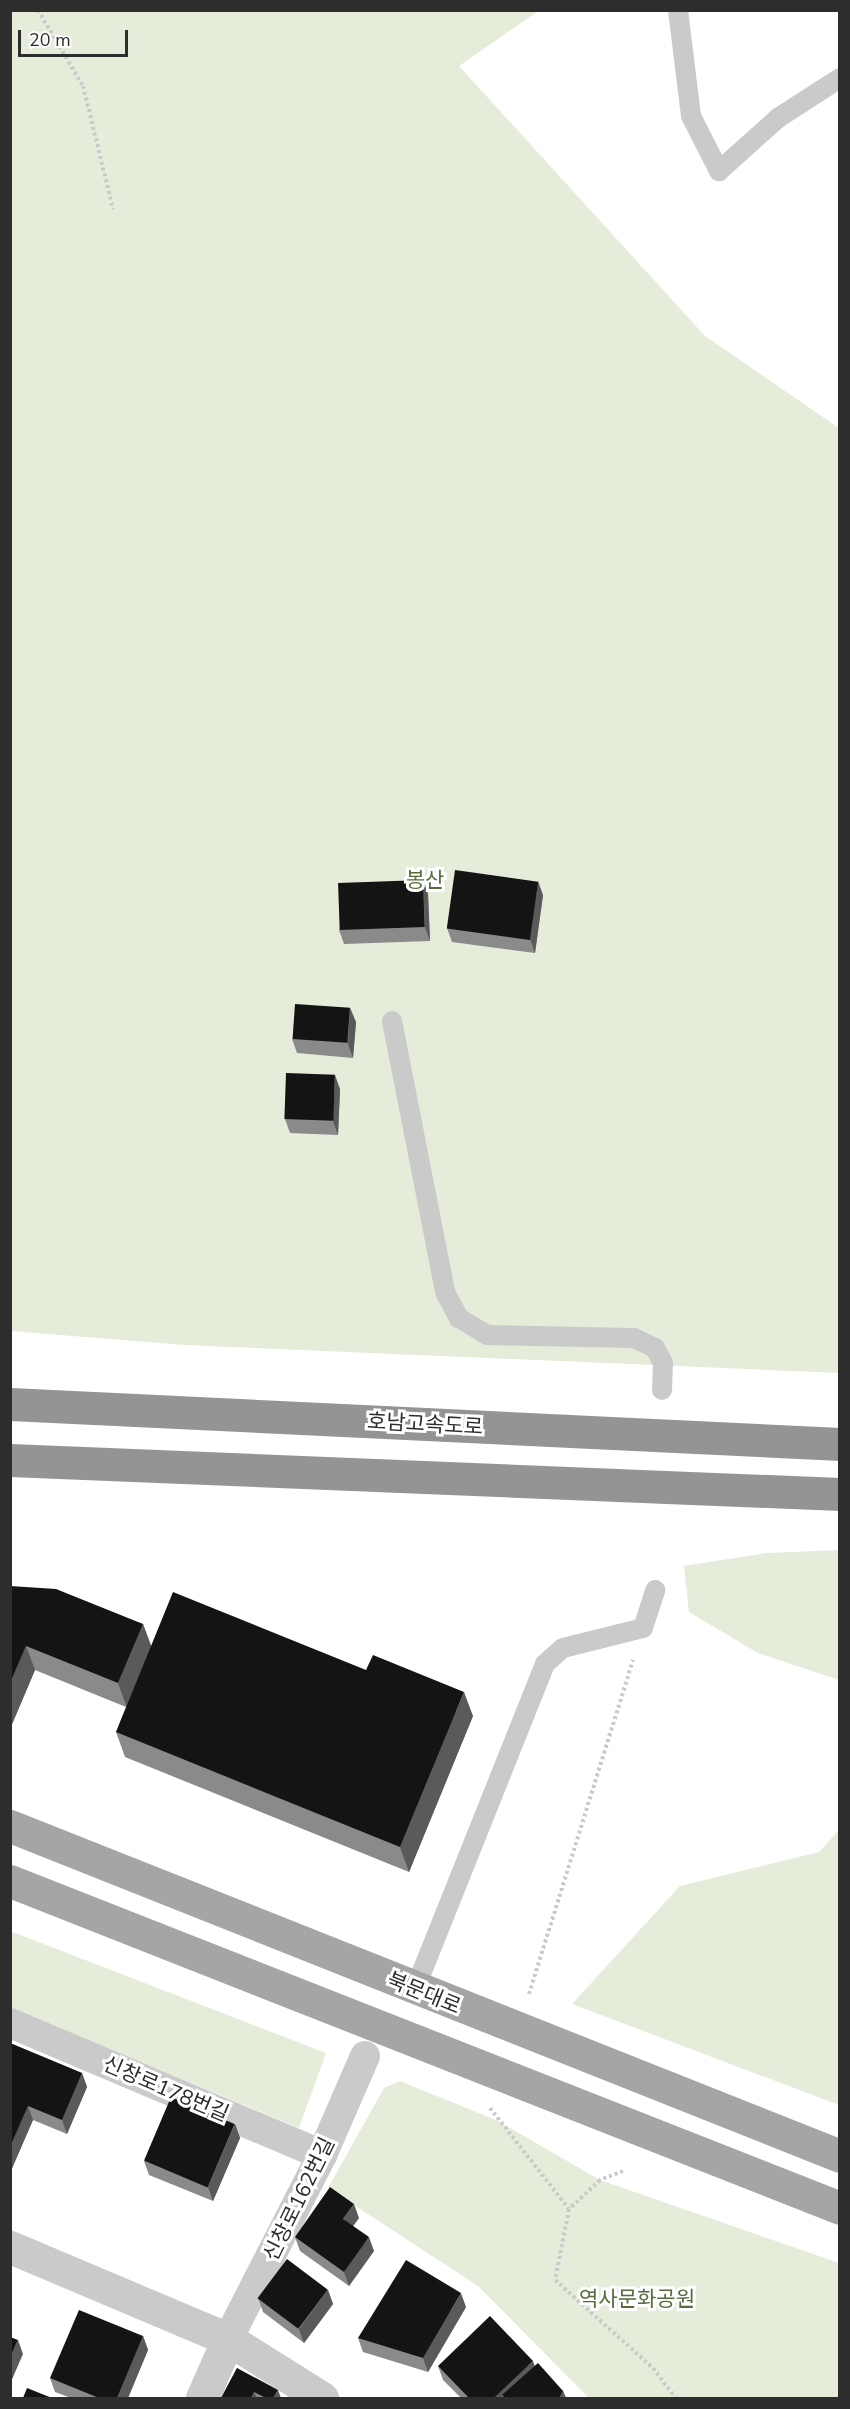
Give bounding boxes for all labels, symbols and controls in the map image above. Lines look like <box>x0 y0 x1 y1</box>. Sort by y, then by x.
scale bar <box>21 18 130 56</box>
text: 20 m <box>29 28 71 52</box>
park label: 봉산 <box>406 867 444 893</box>
street label: 호남고속도로 <box>366 1408 484 1440</box>
street label: 북문대로 <box>383 1967 465 2019</box>
street label: 신창로178번길 <box>99 2051 233 2127</box>
street label: 신창로162번길 <box>258 2133 340 2265</box>
park label: 역사문화공원 <box>579 2286 695 2312</box>

